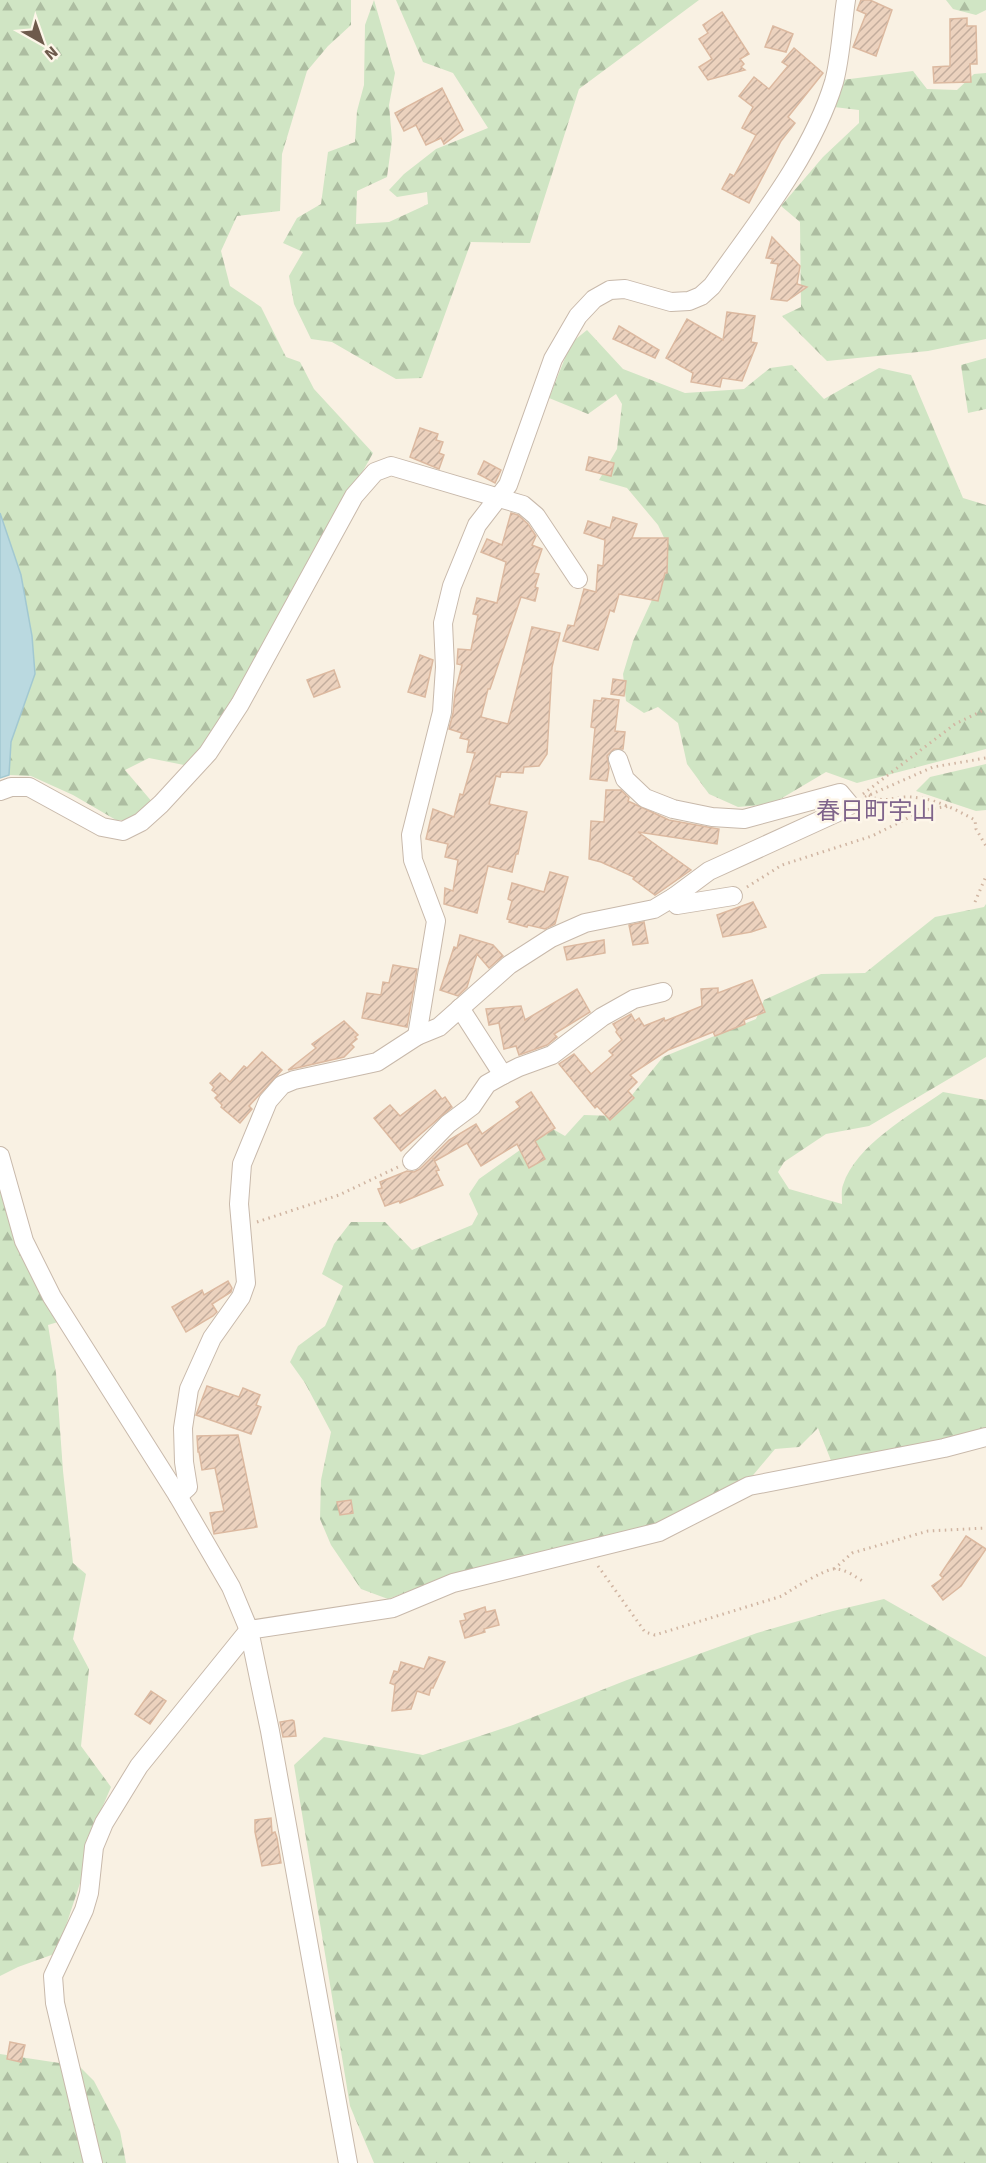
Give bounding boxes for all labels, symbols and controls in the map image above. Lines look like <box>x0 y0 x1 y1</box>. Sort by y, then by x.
north arrow <box>12 12 72 72</box>
text: N <box>40 41 62 64</box>
district label: 春日町宇山 <box>816 796 936 826</box>

